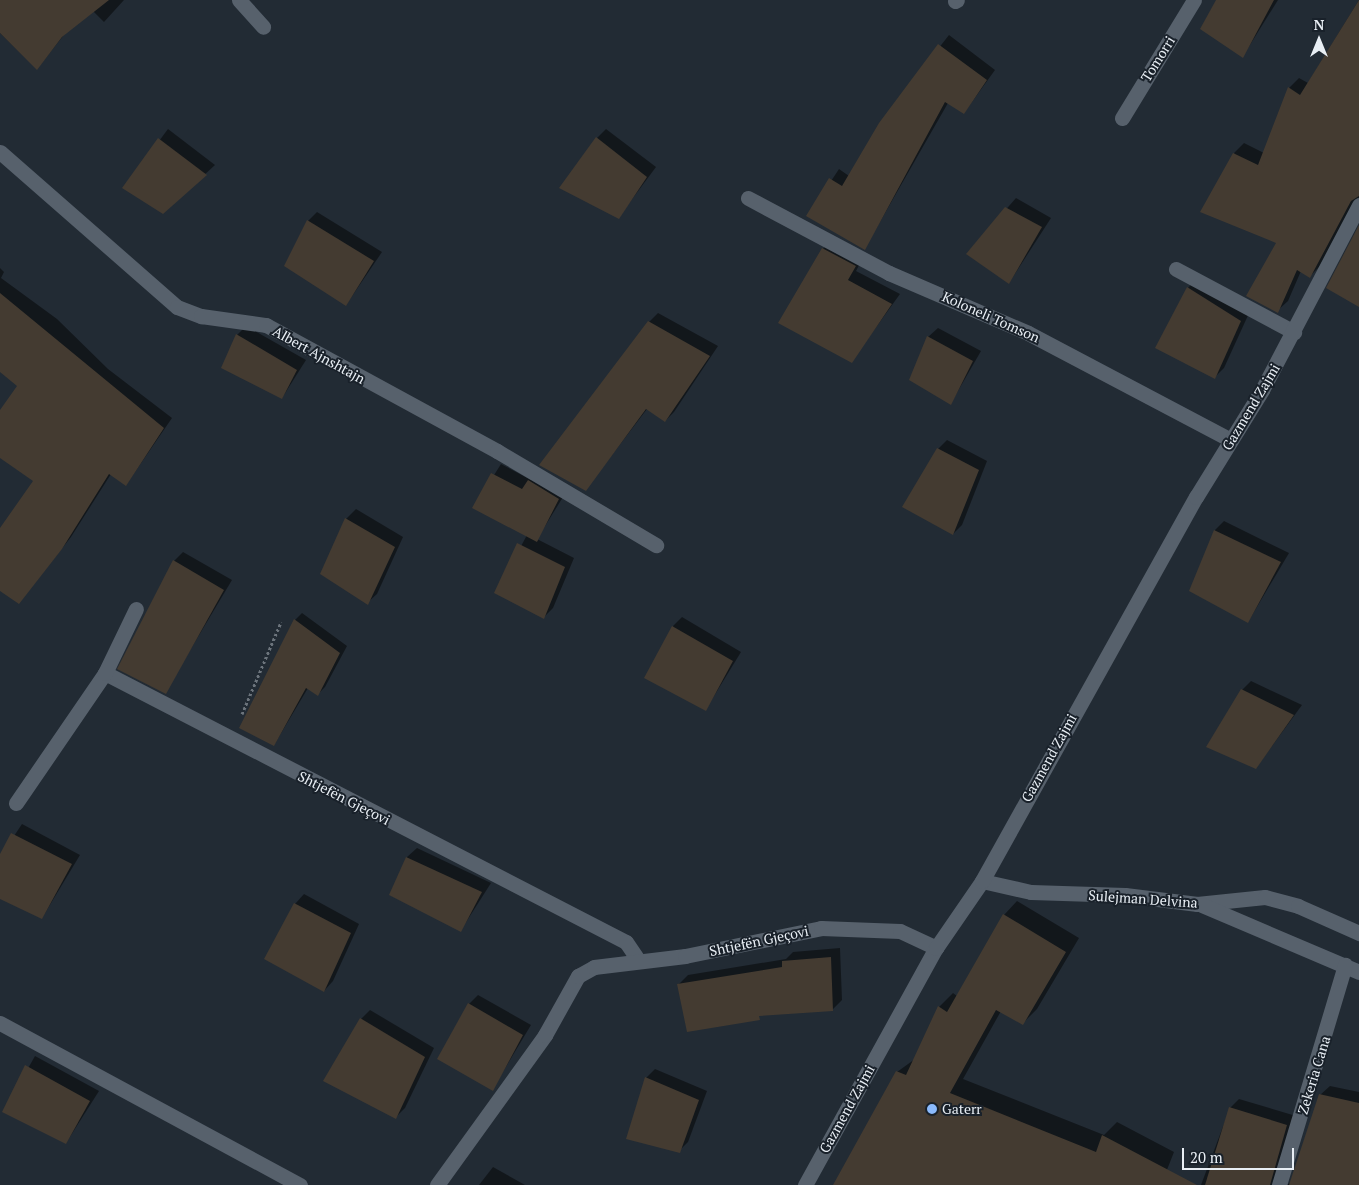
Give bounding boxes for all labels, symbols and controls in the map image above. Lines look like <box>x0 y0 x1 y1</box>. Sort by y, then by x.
north arrow <box>1294 15 1344 65</box>
text: N <box>1314 15 1324 34</box>
street label: Tomorri <box>1138 33 1178 85</box>
street label: Koloneli Tomson <box>940 288 1042 346</box>
street label: Albert Ajnshtajn <box>270 323 368 387</box>
street label: Gazmend Zajmi <box>1219 361 1283 453</box>
street label: Gazmend Zajmi <box>1018 711 1080 805</box>
street label: Shtjefën Gjeçovi <box>295 768 393 828</box>
street label: Sulejman Delvina <box>1088 887 1198 911</box>
street label: Shtjefën Gjeçovi <box>708 922 810 960</box>
street label: Zekeria Cana <box>1294 1034 1334 1116</box>
street label: Gazmend Zajmi <box>816 1062 878 1156</box>
place label: Gaterr <box>942 1101 982 1117</box>
marker: Gaterr <box>926 1103 938 1115</box>
scale bar <box>1184 1138 1296 1170</box>
text: 20 m <box>1190 1147 1223 1167</box>

